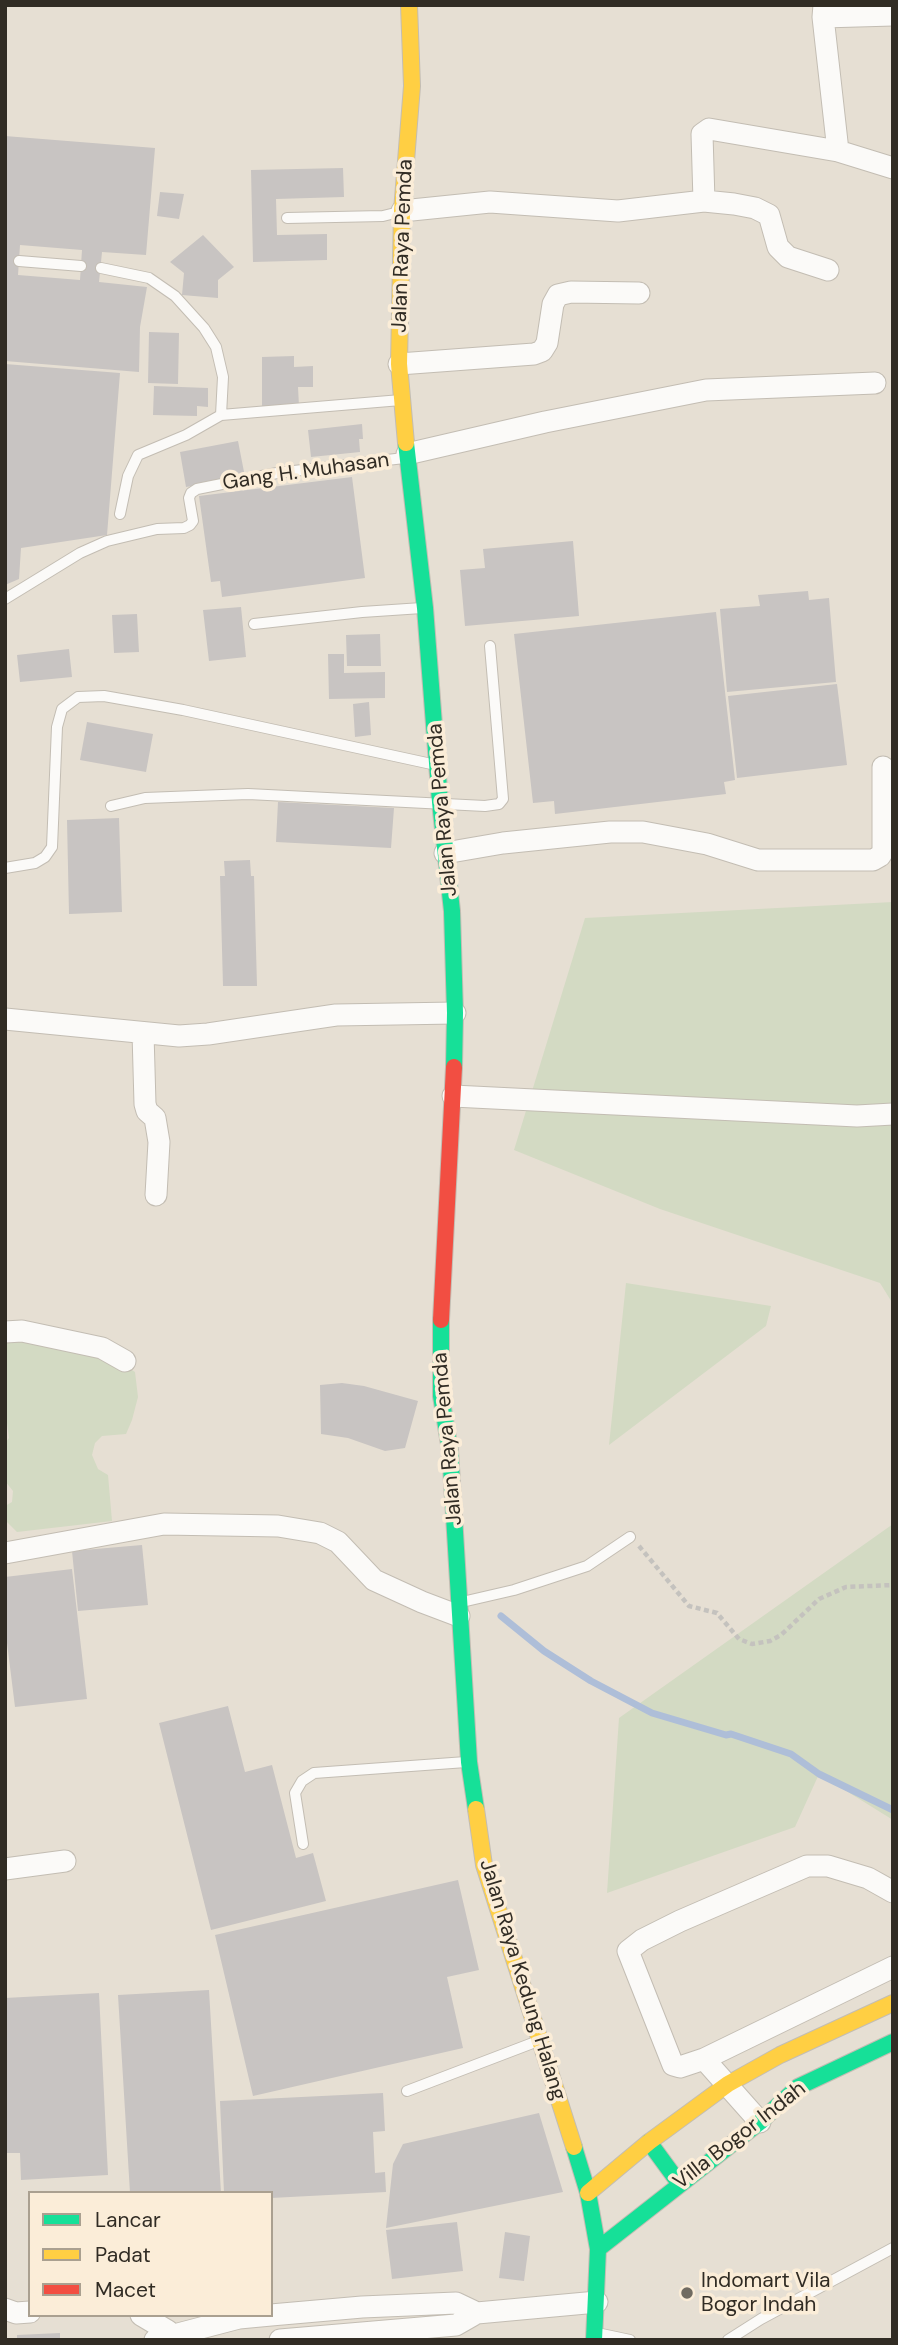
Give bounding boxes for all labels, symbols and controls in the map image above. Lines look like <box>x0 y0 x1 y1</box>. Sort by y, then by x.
street label: Jalan Raya Pemda <box>387 159 419 333</box>
street label: Gang H. Muhasan <box>221 448 391 496</box>
street label: Jalan Raya Pemda <box>423 722 463 898</box>
street label: Jalan Raya Pemda <box>428 1351 468 1527</box>
street label: Jalan Raya Kedung Halang <box>473 1856 571 2104</box>
street label: Villa Bogor Indah <box>669 2077 811 2195</box>
legend <box>28 2191 273 2317</box>
text: Lancar <box>95 2206 161 2234</box>
text: Padat <box>95 2241 151 2269</box>
place label: Indomart Vila Bogor Indah <box>701 2268 831 2318</box>
text: Macet <box>95 2276 156 2304</box>
marker: Indomart Vila Bogor Indah <box>679 2285 695 2301</box>

